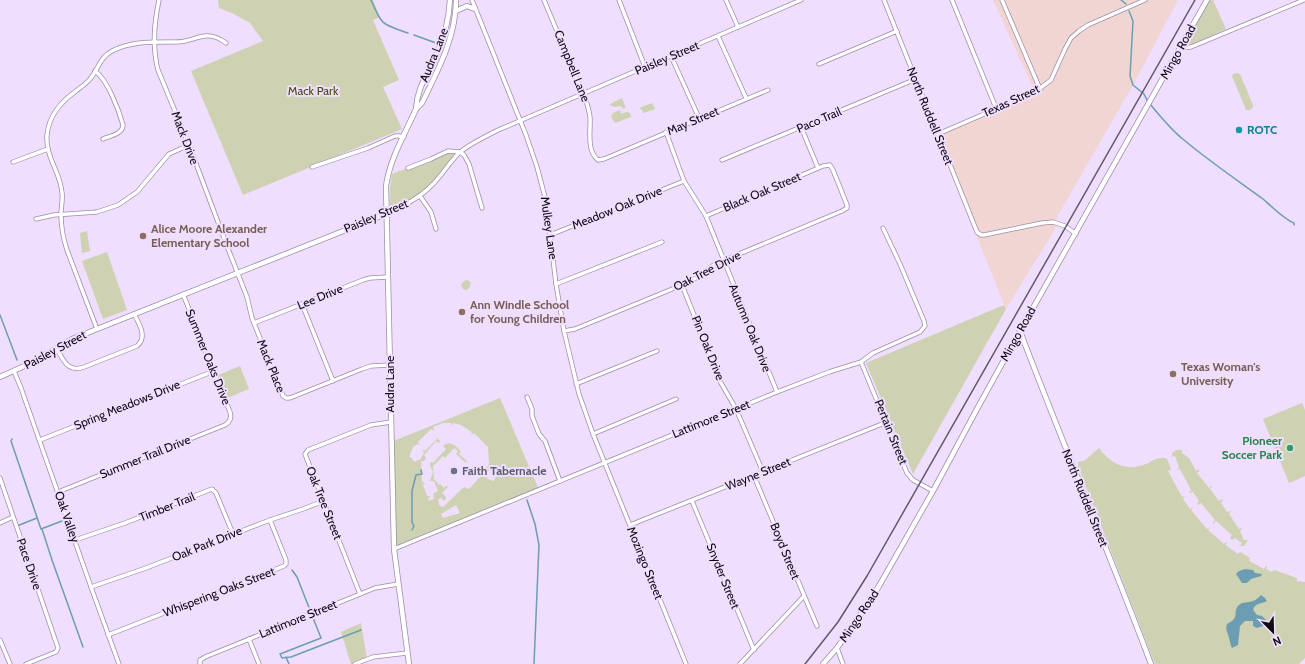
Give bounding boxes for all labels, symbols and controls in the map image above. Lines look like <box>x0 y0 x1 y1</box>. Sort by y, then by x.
street label: Mingo Road <box>1156 22 1199 82</box>
street label: Audra Lane <box>416 26 451 84</box>
street label: Campbell Lane <box>551 28 594 104</box>
street label: Paisley Street <box>632 37 701 78</box>
street label: North Ruddell Street <box>904 65 957 167</box>
street label: Texas Street <box>980 81 1042 120</box>
park label: Mack Park <box>288 83 339 98</box>
street label: May Street <box>665 103 721 138</box>
street label: Paco Trail <box>794 103 844 136</box>
street label: Mack Drive <box>168 109 202 167</box>
place label: ROTC <box>1247 122 1277 137</box>
marker: ROTC <box>1234 125 1244 135</box>
street label: Black Oak Street <box>721 168 803 215</box>
street label: Meadow Oak Drive <box>569 183 664 232</box>
street label: Paisley Street <box>341 195 410 236</box>
street label: Mulkey Lane <box>538 196 561 260</box>
place label: Alice Moore Alexander Elementary School <box>151 221 267 250</box>
marker: Alice Moore Alexander Elementary School <box>138 231 148 241</box>
street label: Oak Tree Drive <box>670 247 743 294</box>
street label: Lee Drive <box>295 281 345 312</box>
street label: Autumn Oak Drive <box>726 282 775 374</box>
place label: Ann Windle School for Young Children <box>470 297 569 326</box>
street label: Mingo Road <box>996 304 1039 364</box>
street label: Summer Oaks Drive <box>182 307 234 407</box>
marker: Ann Windle School for Young Children <box>457 307 467 317</box>
street label: Pin Oak Drive <box>689 313 728 382</box>
street label: Paisley Street <box>21 327 88 372</box>
street label: Mack Place <box>254 337 289 395</box>
street label: Audra Lane <box>382 356 397 413</box>
place label: Texas Woman's University <box>1181 359 1260 388</box>
marker: Texas Woman's University <box>1168 369 1178 379</box>
street label: Spring Meadows Drive <box>71 376 182 433</box>
street label: Lattimore Street <box>670 396 752 441</box>
street label: Pertain Street <box>872 397 911 467</box>
street label: Summer Trail Drive <box>97 431 192 482</box>
place label: Pioneer Soccer Park <box>1222 433 1282 462</box>
marker: Pioneer Soccer Park <box>1285 443 1295 453</box>
street label: North Ruddell Street <box>1059 447 1112 549</box>
street label: Wayne Street <box>723 454 793 493</box>
place label: Faith Tabernacle <box>462 463 546 478</box>
street label: Oak Tree Street <box>303 464 346 542</box>
marker: Faith Tabernacle <box>449 466 459 476</box>
street label: Oak Valley <box>52 489 83 544</box>
street label: Timber Trail <box>137 489 197 525</box>
street label: Boyd Street <box>767 520 804 581</box>
street label: Oak Park Drive <box>170 523 244 564</box>
street label: Mozingo Street <box>624 524 667 601</box>
street label: Pace Drive <box>14 536 45 592</box>
street label: Snyder Street <box>703 541 743 611</box>
street label: Whispering Oaks Street <box>161 563 277 620</box>
street label: Mingo Road <box>836 587 882 645</box>
street label: Lattimore Street <box>257 596 339 641</box>
north arrow <box>1253 612 1293 652</box>
text: N <box>1271 633 1283 649</box>

